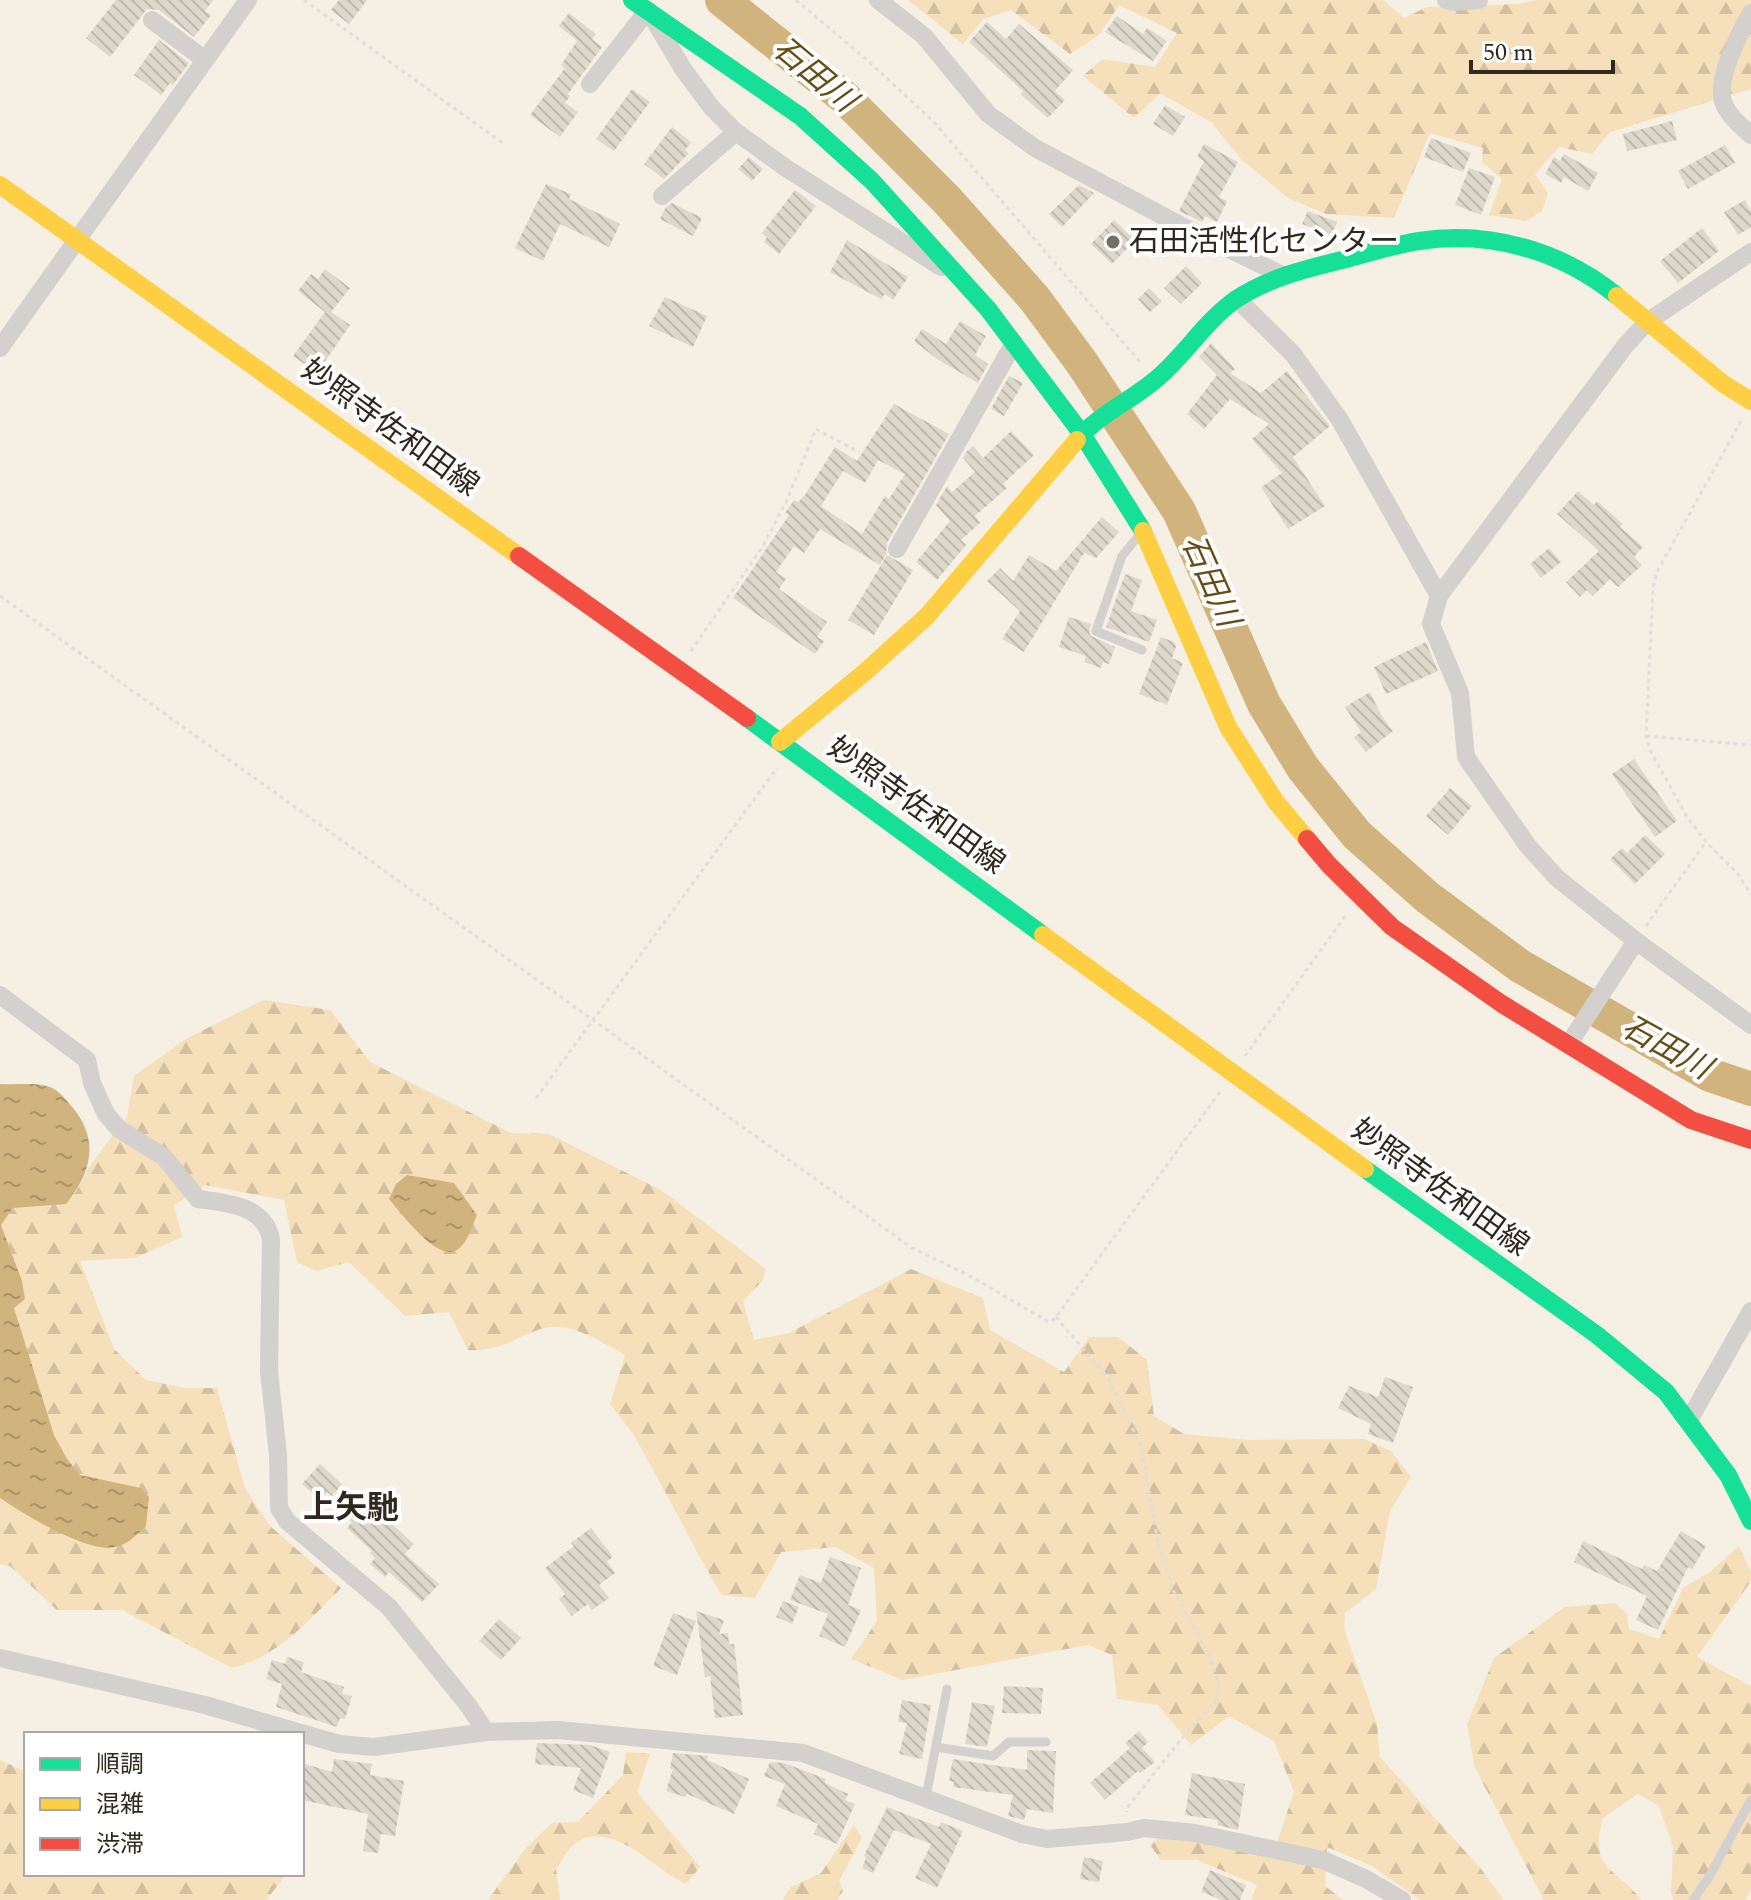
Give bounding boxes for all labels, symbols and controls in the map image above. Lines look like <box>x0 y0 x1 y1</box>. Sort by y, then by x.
scale bar <box>1471 24 1613 74</box>
water label: 石田川 <box>761 25 869 127</box>
text: 50 m <box>1483 35 1534 71</box>
place label: 石田活性化センター <box>1129 219 1399 265</box>
marker: 石田活性化センター <box>1104 233 1122 251</box>
street label: 妙照寺佐和田線 <box>292 348 488 508</box>
water label: 石田川 <box>1168 527 1253 638</box>
street label: 妙照寺佐和田線 <box>818 726 1014 886</box>
water label: 石田川 <box>1612 1003 1722 1094</box>
street label: 妙照寺佐和田線 <box>1342 1108 1538 1268</box>
district label: 上矢馳 <box>303 1484 399 1533</box>
legend <box>24 1732 304 1876</box>
text: 順調 <box>96 1747 144 1783</box>
text: 混雑 <box>96 1787 144 1823</box>
text: 渋滞 <box>96 1827 144 1863</box>

